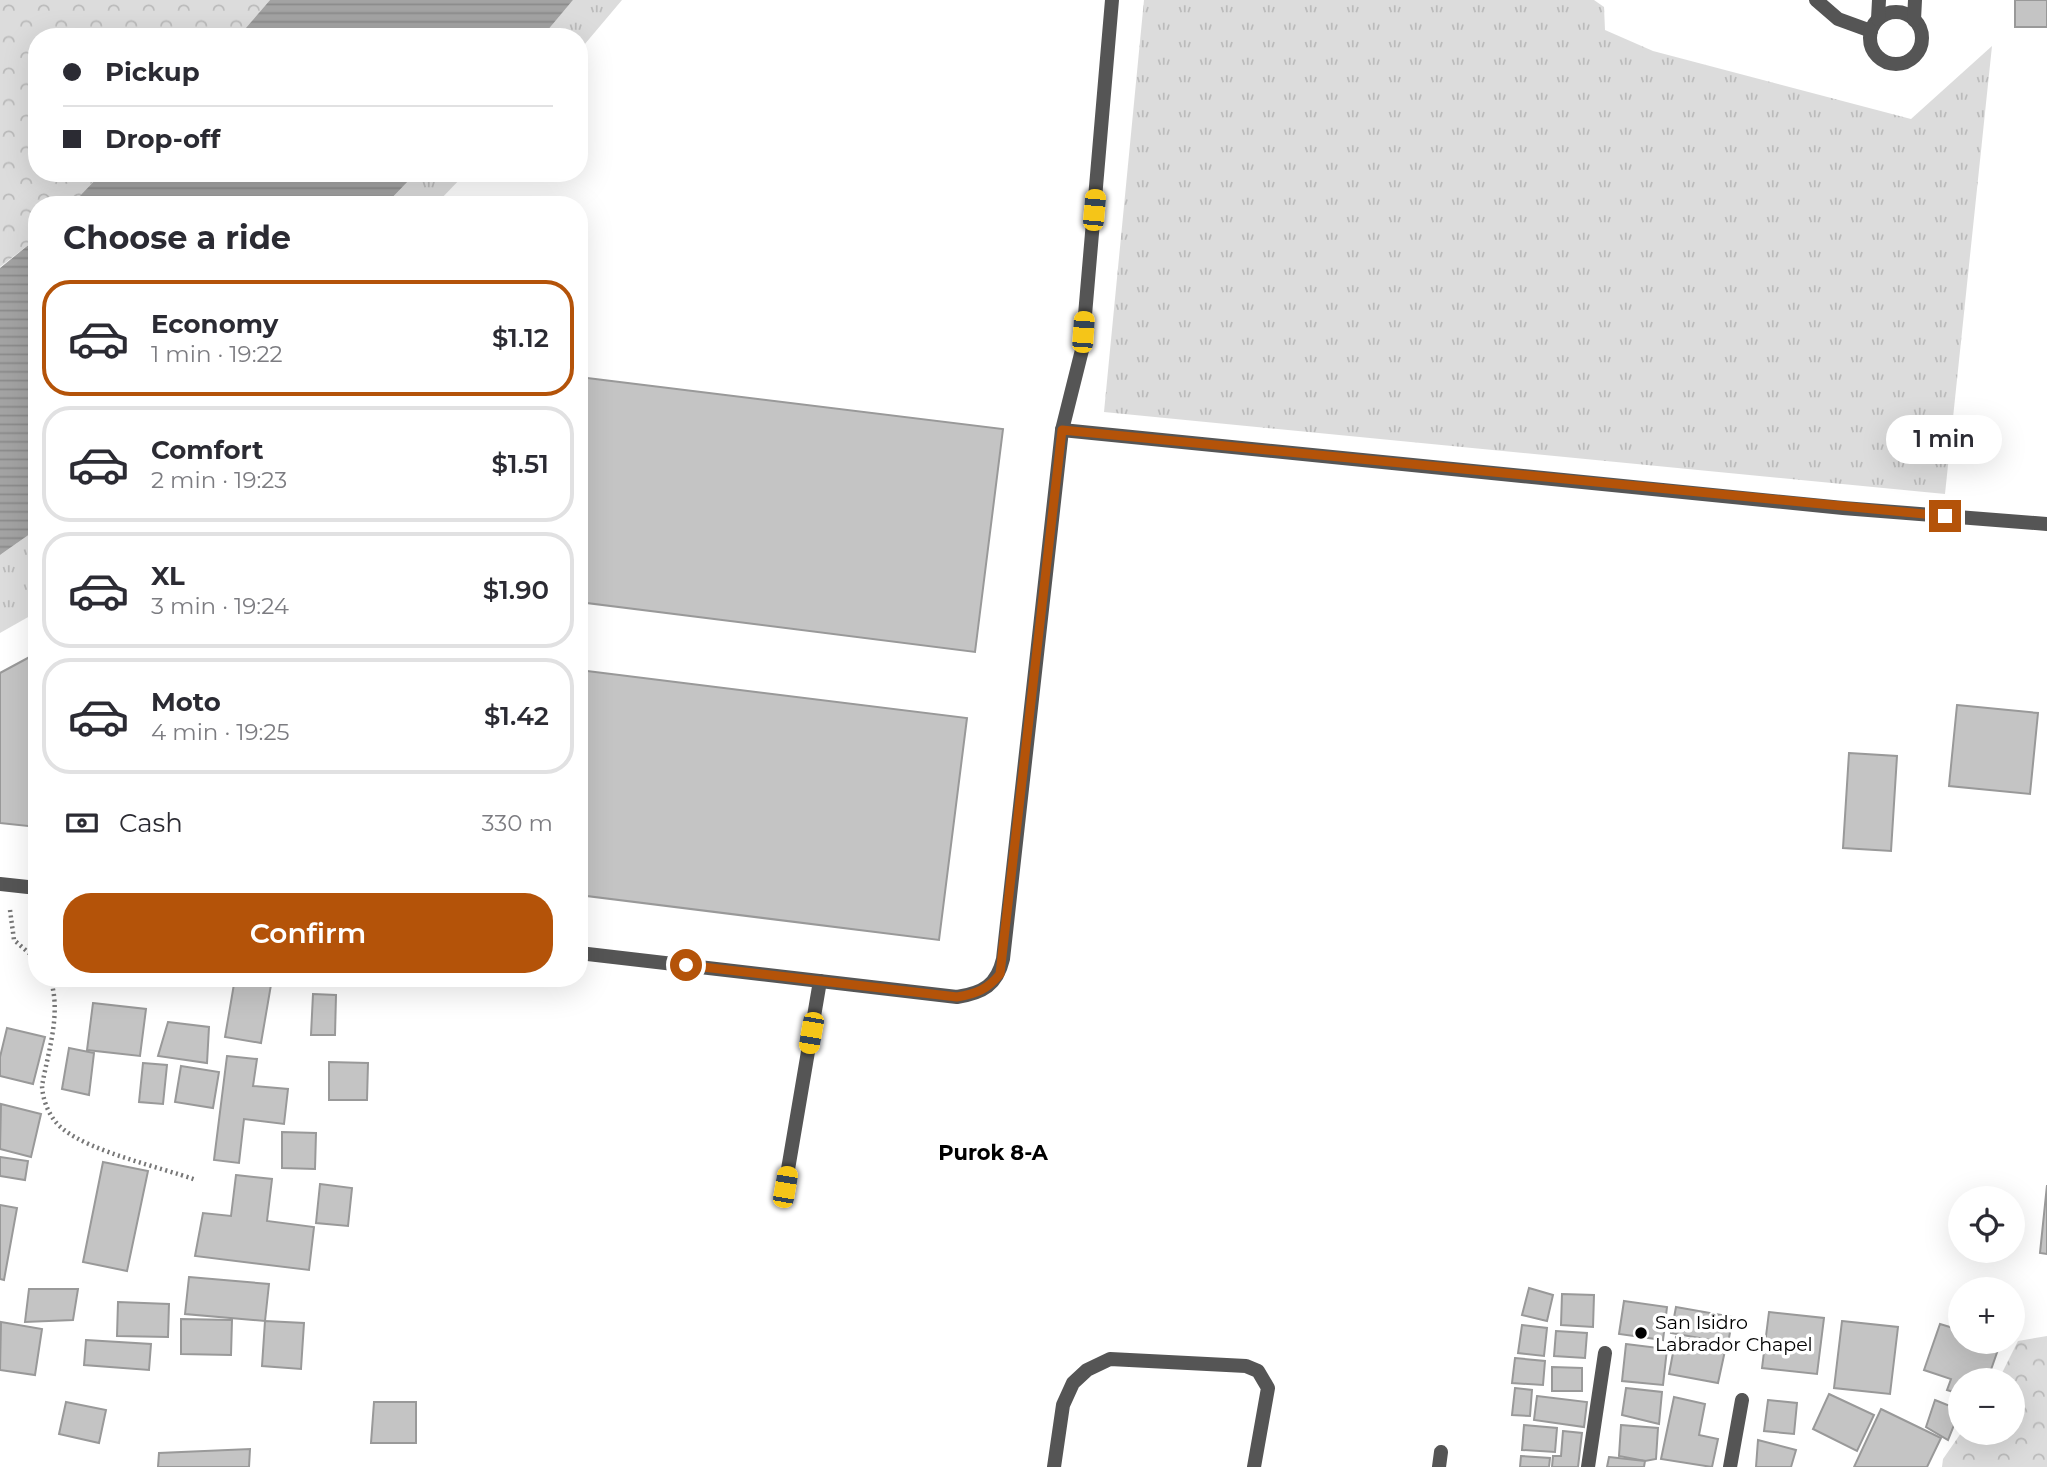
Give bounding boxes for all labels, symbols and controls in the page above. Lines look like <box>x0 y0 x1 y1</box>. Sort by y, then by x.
text: Pickup <box>105 56 200 88</box>
text: Drop-off <box>105 123 220 155</box>
car <box>1082 188 1107 232</box>
text: Choose a ride <box>63 218 291 257</box>
icon: car <box>67 307 130 370</box>
text: Economy <box>151 308 278 340</box>
car <box>1072 310 1095 354</box>
text: $1.12 <box>492 322 549 354</box>
text: 1 min · 19:22 <box>151 340 283 368</box>
callout: 1 min <box>1887 414 2003 463</box>
text: 1 min <box>1913 425 1975 453</box>
icon: car <box>67 433 130 496</box>
text: Comfort <box>151 434 263 466</box>
text: $1.51 <box>492 448 549 480</box>
text: 2 min · 19:23 <box>151 466 287 494</box>
route end <box>1929 500 1961 532</box>
icon: car <box>67 559 130 622</box>
text: XL <box>151 560 185 592</box>
text: $1.90 <box>483 574 549 606</box>
text: 3 min · 19:24 <box>151 592 289 620</box>
icon: car <box>67 685 130 748</box>
text: Moto <box>151 686 221 718</box>
text: $1.42 <box>484 700 549 732</box>
text: 4 min · 19:25 <box>151 718 289 746</box>
icon: cash <box>63 804 101 842</box>
text: Cash <box>119 807 183 839</box>
text: 330 m <box>482 809 553 837</box>
button: Confirm <box>63 893 553 973</box>
route start <box>670 949 702 981</box>
car <box>798 1010 825 1056</box>
district label: Purok 8-A <box>938 1140 1049 1165</box>
car <box>772 1164 799 1210</box>
map controls <box>1948 1186 2025 1445</box>
button: locate <box>1948 1186 2025 1263</box>
button: + <box>1948 1277 2025 1354</box>
place label: San Isidro Labrador Chapel <box>1655 1311 1813 1356</box>
marker: San Isidro Labrador Chapel <box>1633 1325 1649 1341</box>
button: − <box>1948 1368 2025 1445</box>

